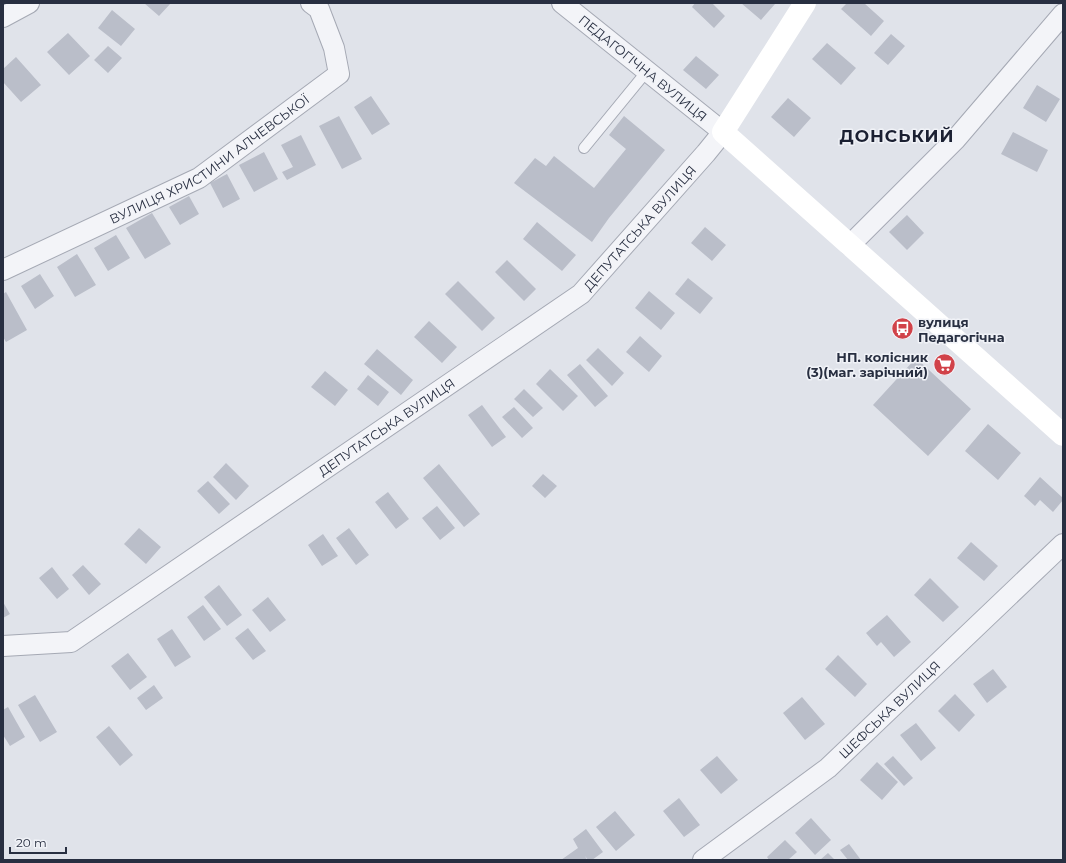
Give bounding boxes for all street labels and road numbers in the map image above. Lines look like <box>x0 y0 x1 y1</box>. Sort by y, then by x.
street label: ПЕДАГОГІЧНА ВУЛИЦЯ <box>576 11 710 125</box>
street label: ВУЛИЦЯ ХРИСТИНИ АЛЧЕВСЬКОЇ <box>107 91 312 227</box>
street label: ДЕПУТАТСЬКА ВУЛИЦЯ <box>580 162 699 294</box>
street label: ДЕПУТАТСЬКА ВУЛИЦЯ <box>315 375 458 479</box>
street label: ШЕФСЬКА ВУЛИЦЯ <box>835 657 944 762</box>

